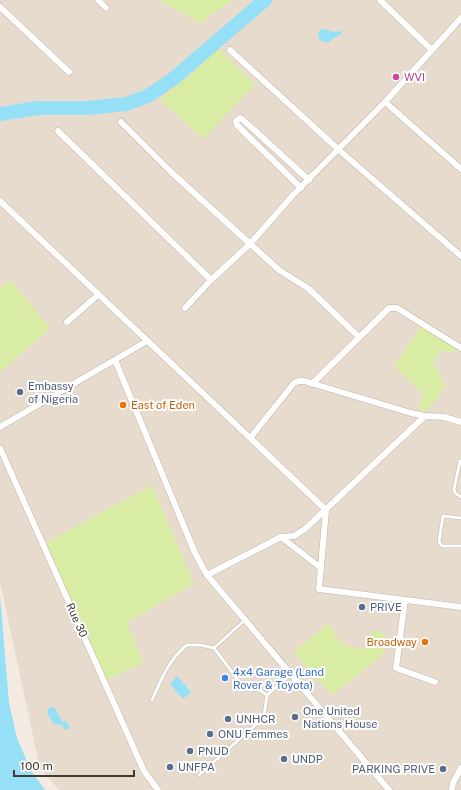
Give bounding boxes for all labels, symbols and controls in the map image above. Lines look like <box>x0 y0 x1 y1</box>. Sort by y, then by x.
place label: WVI <box>404 71 425 83</box>
marker: WVI <box>391 72 401 82</box>
place label: Embassy of Nigeria <box>28 380 78 405</box>
marker: Embassy of Nigeria <box>15 387 25 397</box>
place label: East of Eden <box>131 399 195 411</box>
marker: East of Eden <box>118 400 128 410</box>
street label: Rue 30 <box>64 601 90 639</box>
place label: PRIVE <box>370 601 402 613</box>
marker: PRIVE <box>357 602 367 612</box>
place label: Broadway <box>366 636 417 648</box>
marker: Broadway <box>420 637 430 647</box>
place label: 4x4 Garage (Land Rover & Toyota) <box>233 666 324 691</box>
marker: 4x4 Garage (Land Rover & Toyota) <box>220 673 230 683</box>
place label: One United Nations House <box>303 705 378 730</box>
marker: One United Nations House <box>290 712 300 722</box>
place label: UNHCR <box>236 713 275 725</box>
marker: UNHCR <box>223 714 233 724</box>
place label: ONU Femmes <box>218 728 289 740</box>
marker: ONU Femmes <box>205 729 215 739</box>
place label: PNUD <box>198 745 229 757</box>
marker: PNUD <box>185 746 195 756</box>
scale bar <box>14 752 134 778</box>
place label: UNDP <box>292 753 323 765</box>
marker: UNDP <box>279 754 289 764</box>
text: 100 m <box>20 759 53 773</box>
place label: UNFPA <box>178 761 215 773</box>
marker: UNFPA <box>165 762 175 772</box>
place label: PARKING PRIVE <box>352 763 435 775</box>
marker: PARKING PRIVE <box>438 764 448 774</box>

